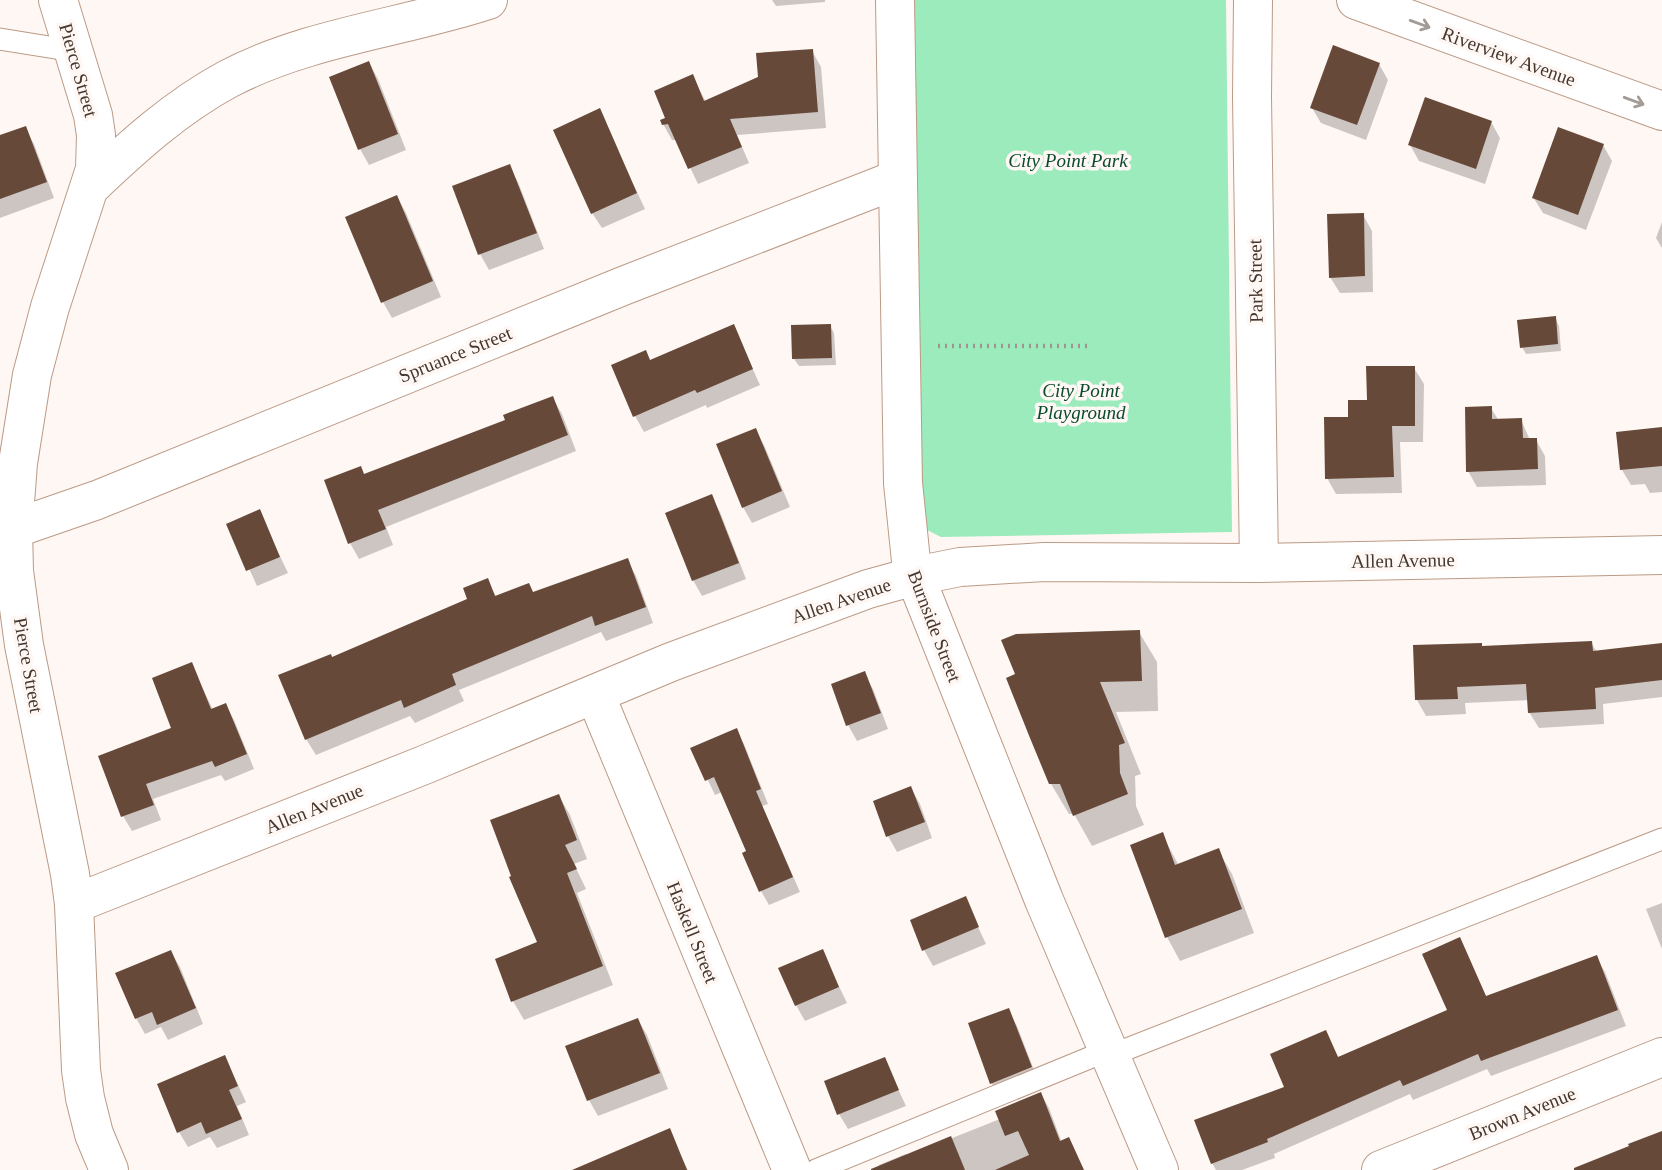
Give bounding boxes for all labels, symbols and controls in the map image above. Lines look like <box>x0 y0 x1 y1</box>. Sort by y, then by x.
one-way arrow <box>1409 18 1431 31</box>
street label: Pierce Street <box>55 21 102 120</box>
street label: Riverview Avenue <box>1439 23 1578 90</box>
one-way arrow <box>1623 96 1645 108</box>
park label: City Point Park <box>1008 150 1128 171</box>
street label: Park Street <box>1244 238 1267 323</box>
street label: Spruance Street <box>396 322 515 387</box>
park label: City Point Playground <box>1035 380 1126 423</box>
street label: Allen Avenue <box>1351 549 1455 572</box>
street label: Burnside Street <box>904 567 966 686</box>
street label: Allen Avenue <box>789 574 894 627</box>
street label: Pierce Street <box>10 616 47 715</box>
street label: Allen Avenue <box>262 779 366 838</box>
street label: Haskell Street <box>663 879 723 986</box>
street label: Brown Avenue <box>1466 1083 1579 1144</box>

